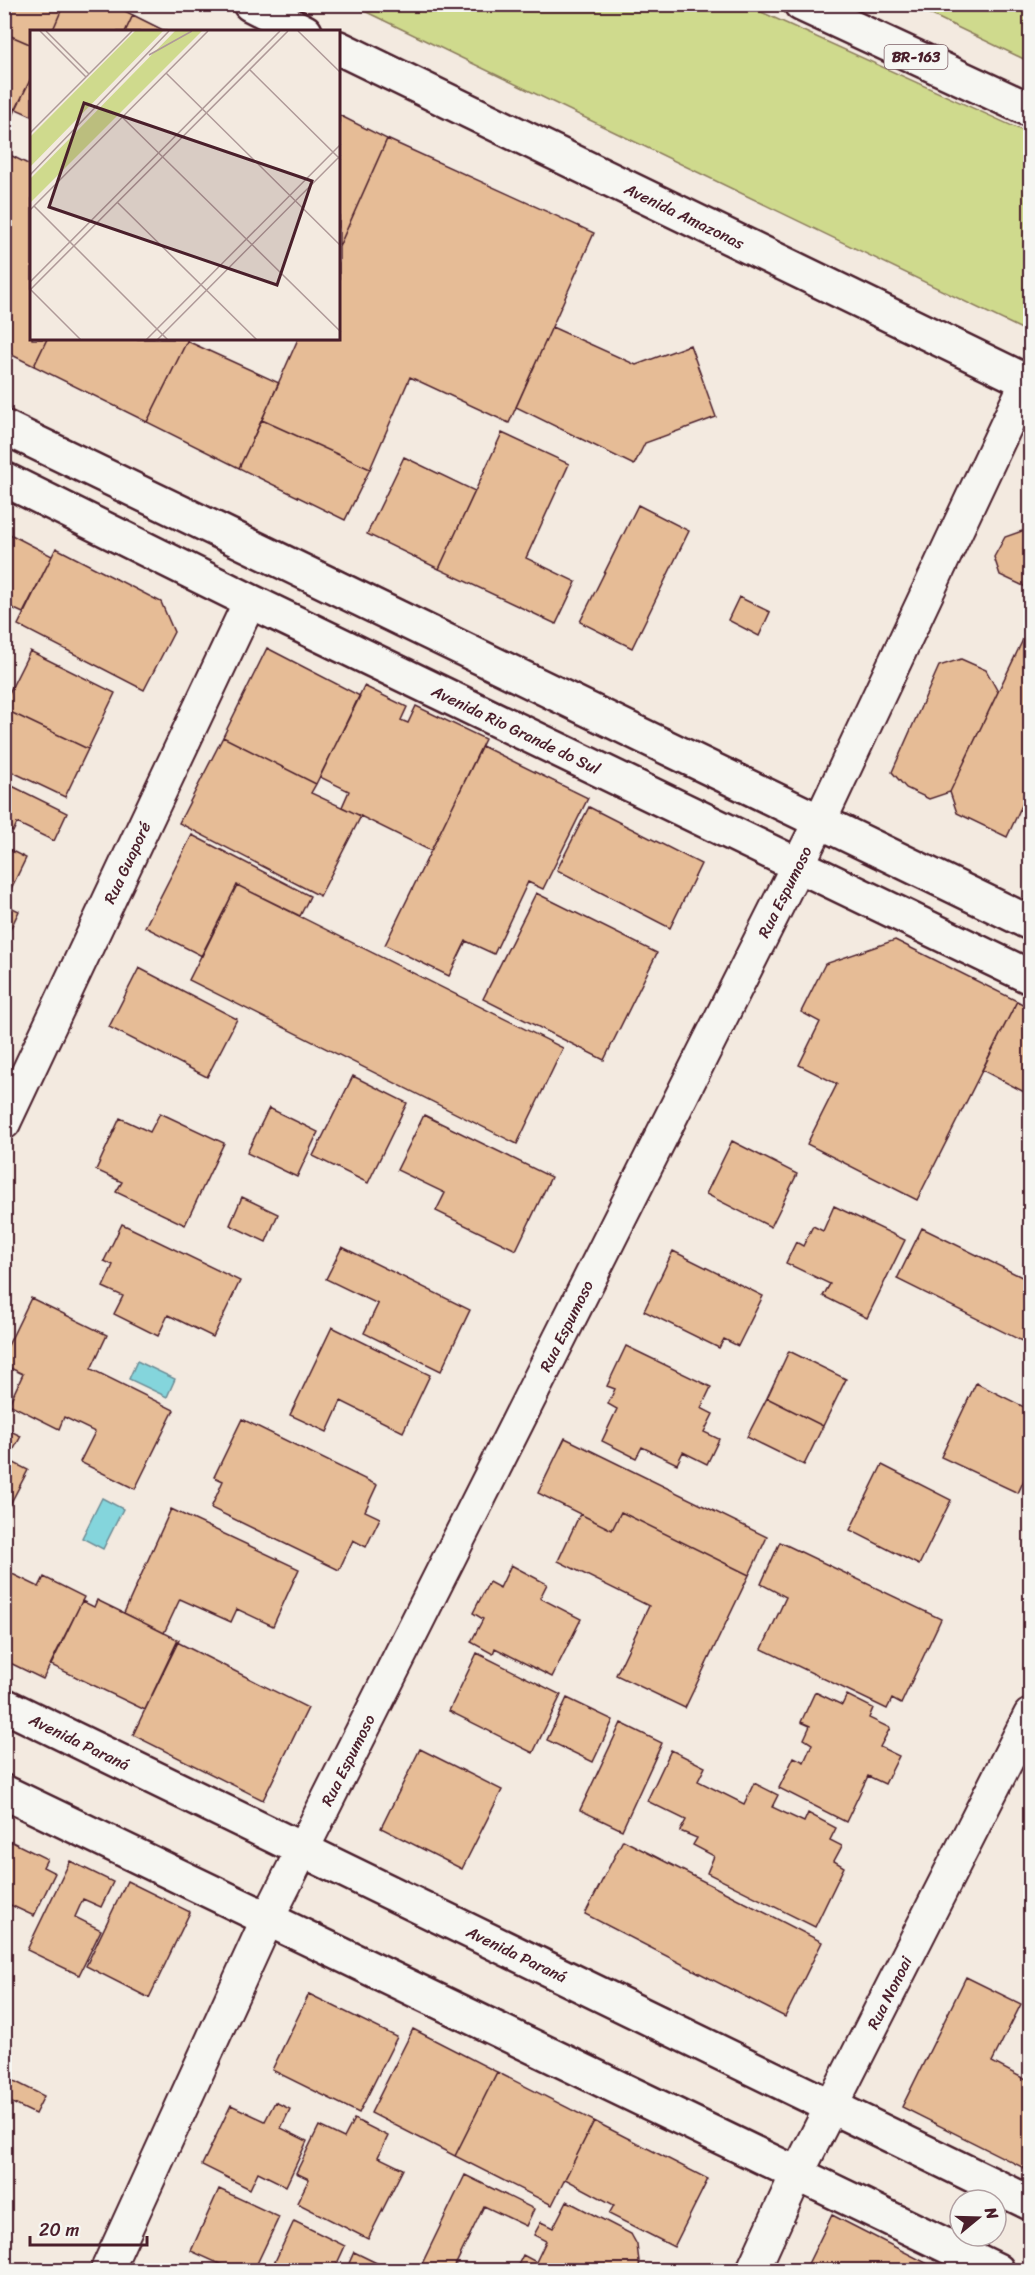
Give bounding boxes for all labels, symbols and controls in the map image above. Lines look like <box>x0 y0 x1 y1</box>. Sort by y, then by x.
inset map <box>30 30 340 340</box>
road number: BR-163 <box>884 45 948 69</box>
street label: Avenida Amazonas <box>619 174 750 257</box>
street label: Avenida Rio Grande do Sul <box>426 676 606 783</box>
street label: Rua Guaporé <box>95 816 159 909</box>
street label: Rua Espumoso <box>749 841 820 943</box>
street label: Rua Espumoso <box>531 1275 601 1377</box>
street label: Avenida Paraná <box>23 1704 135 1779</box>
street label: Rua Espumoso <box>312 1709 383 1811</box>
street label: Avenida Paraná <box>461 1917 572 1991</box>
street label: Rua Nonoai <box>858 1950 920 2034</box>
north arrow <box>948 2188 1008 2248</box>
text: N <box>976 2202 1008 2224</box>
scale bar <box>30 2209 147 2247</box>
text: 20 m <box>39 2214 79 2246</box>

